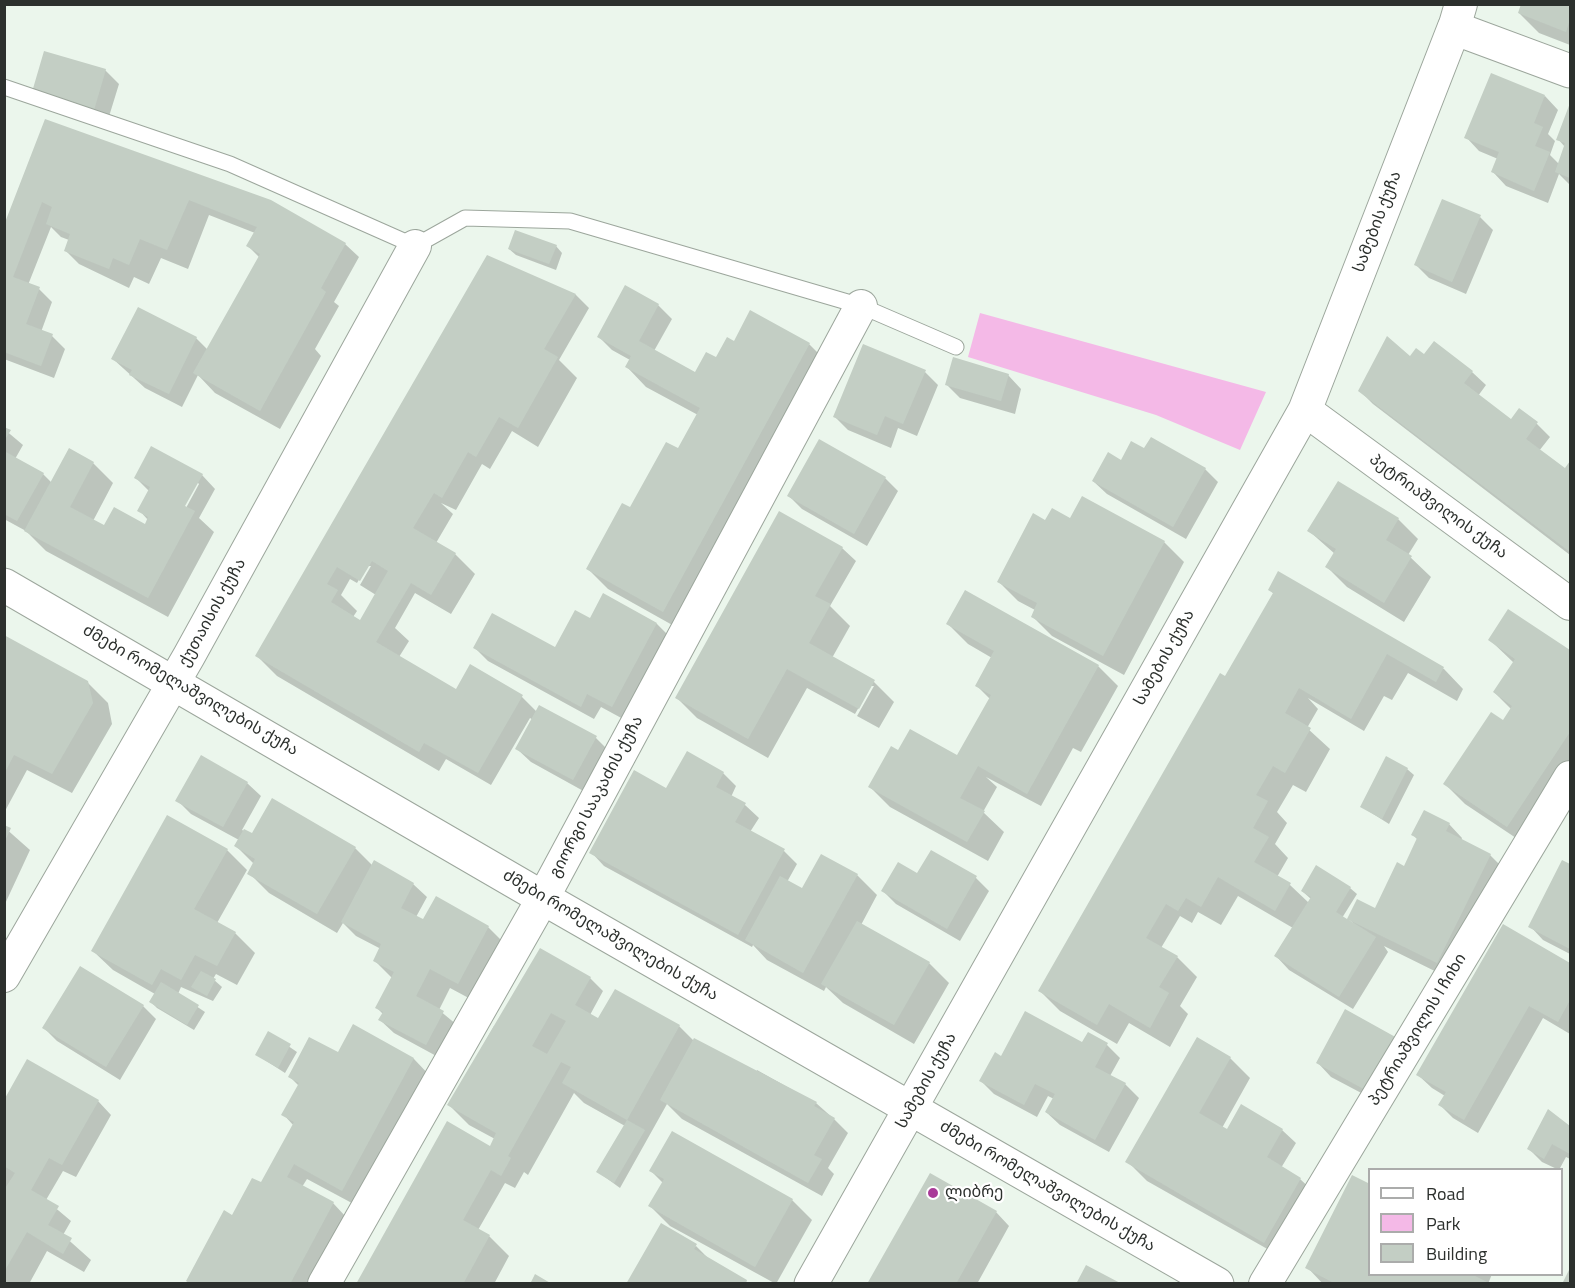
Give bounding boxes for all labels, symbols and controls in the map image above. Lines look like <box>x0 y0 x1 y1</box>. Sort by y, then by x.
street label: სამების ქუჩა <box>1350 169 1406 275</box>
street label: პეტრიაშვილის ქუჩა <box>1365 450 1511 564</box>
street label: ქუთაისის ქუჩა <box>175 556 251 670</box>
street label: სამების ქუჩა <box>1131 607 1199 709</box>
street label: ძმები რომელაშვილების ქუჩა <box>79 621 301 761</box>
street label: გიორგი სააკაძის ქუჩა <box>546 713 648 881</box>
street label: ძმები რომელაშვილების ქუჩა <box>499 866 721 1006</box>
street label: პეტრიაშვილის I ჩიხი <box>1365 951 1471 1109</box>
street label: სამების ქუჩა <box>893 1030 961 1132</box>
street label: ძმები რომელაშვილების ქუჩა <box>936 1117 1158 1257</box>
legend <box>1368 1168 1563 1276</box>
text: Road <box>1426 1180 1465 1207</box>
place label: ლიბრე <box>945 1183 1003 1203</box>
marker: ლიბრე <box>926 1186 940 1200</box>
text: Park <box>1426 1210 1460 1237</box>
text: Building <box>1426 1240 1487 1267</box>

